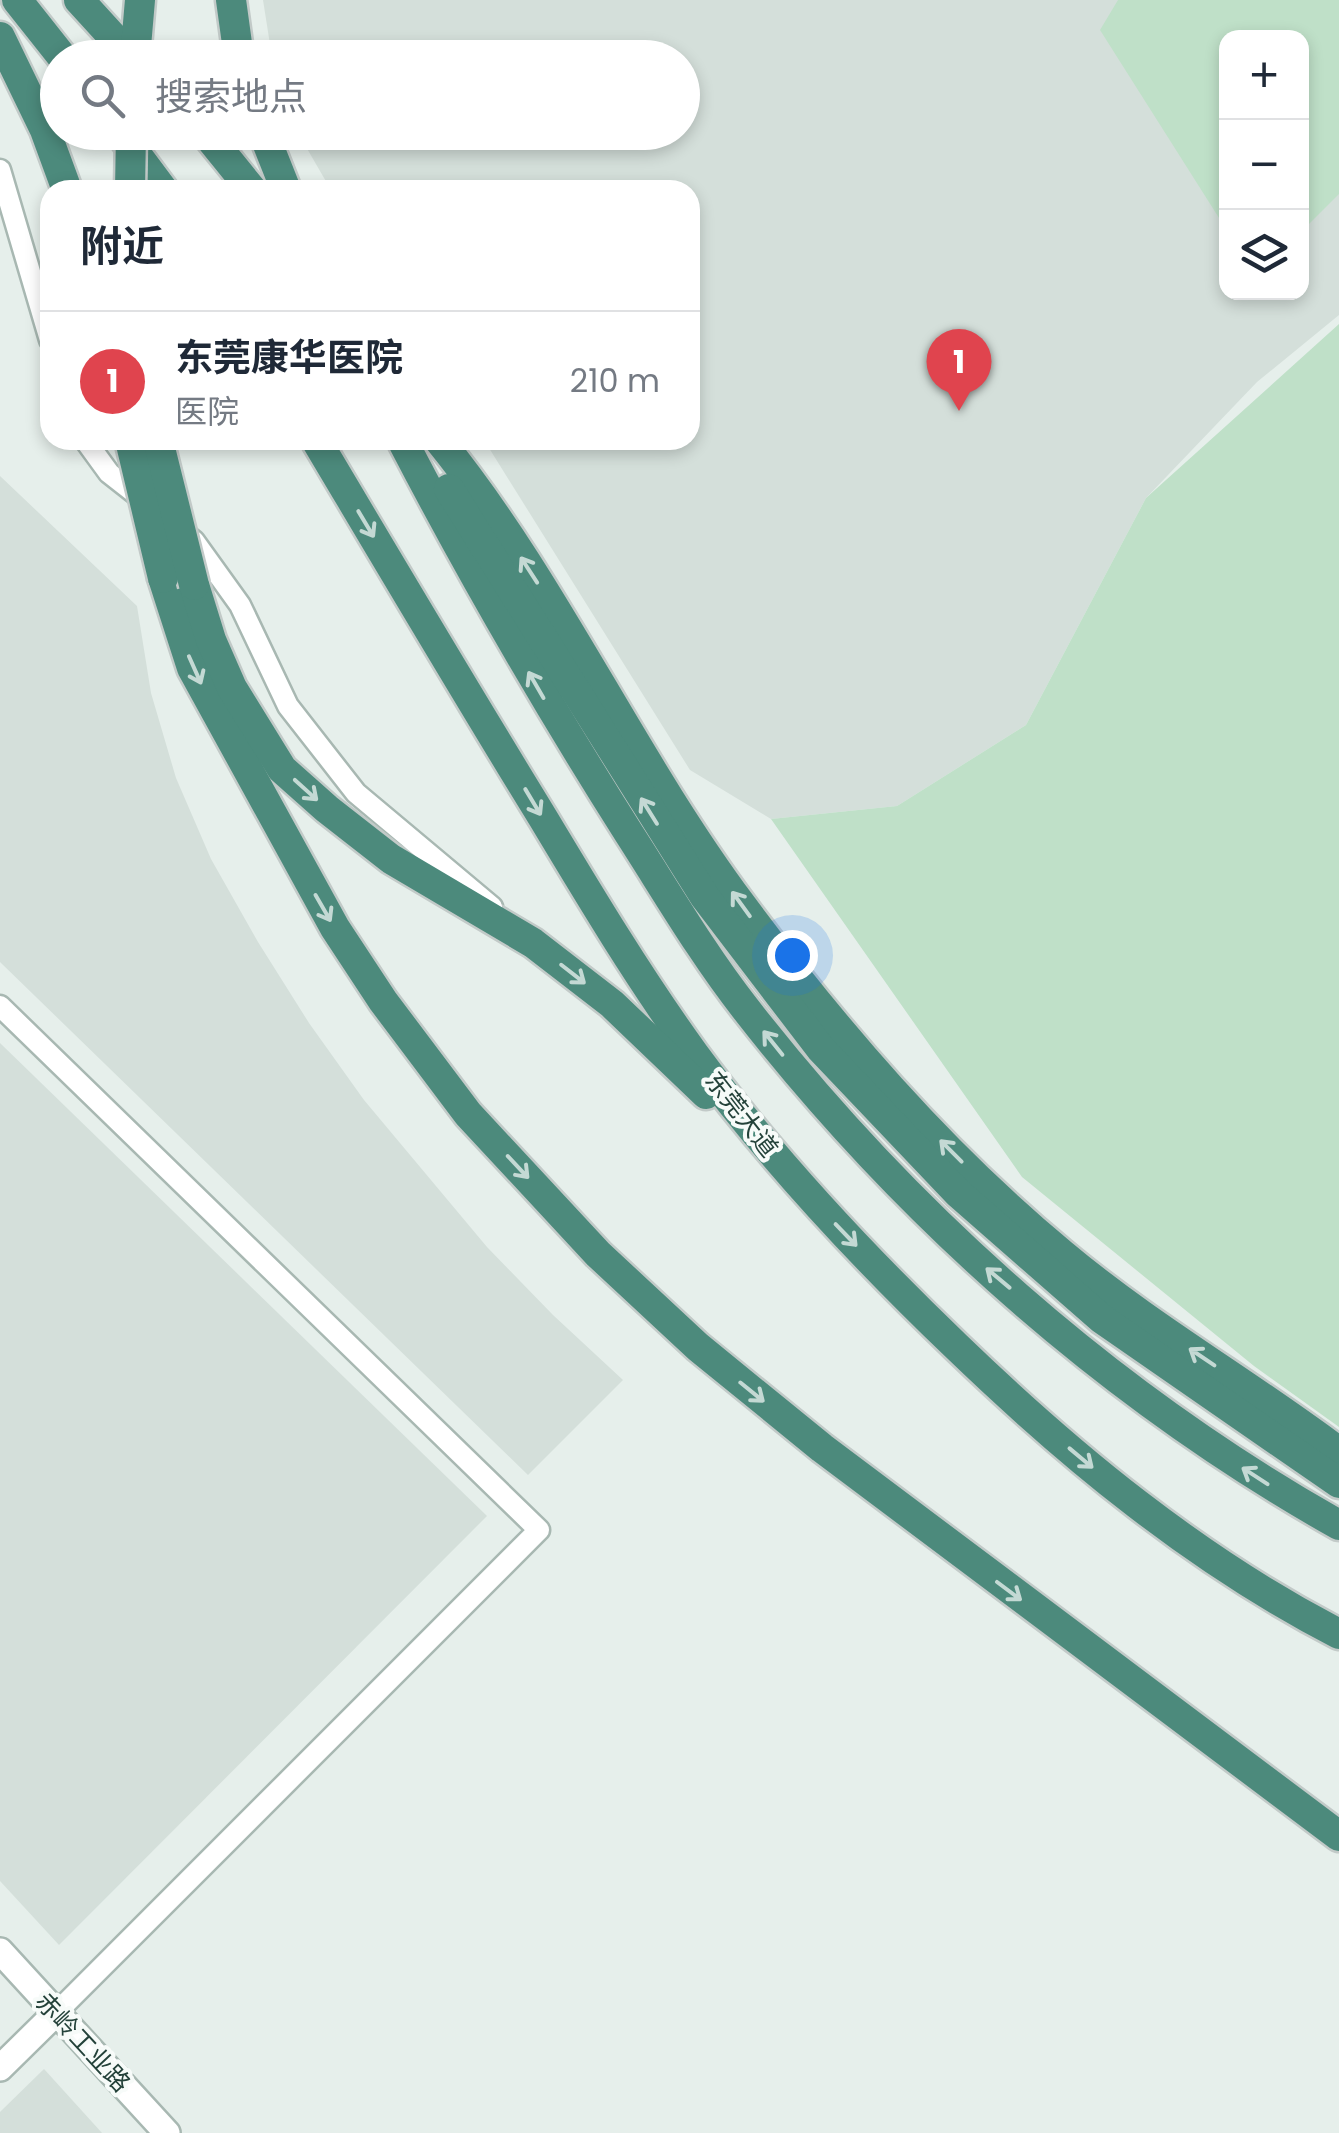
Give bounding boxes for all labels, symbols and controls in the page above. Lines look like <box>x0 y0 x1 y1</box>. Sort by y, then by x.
map controls <box>1219 30 1309 300</box>
button: + <box>1219 30 1309 120</box>
search box <box>40 40 700 150</box>
icon: search <box>75 68 130 123</box>
text: 搜索地点 <box>155 70 307 123</box>
button: − <box>1219 120 1309 210</box>
button: layers <box>1219 210 1309 300</box>
text: 附近 <box>80 217 164 276</box>
pin: 1 <box>926 328 992 411</box>
text: 东莞康华医院 <box>175 331 403 384</box>
text: 1 <box>106 358 119 403</box>
text: 210 m <box>570 358 660 403</box>
text: 医院 <box>175 389 239 434</box>
one-way arrow <box>356 509 376 538</box>
one-way arrow <box>519 557 539 585</box>
one-way arrow <box>187 654 205 685</box>
one-way arrow <box>526 671 546 700</box>
one-way arrow <box>293 779 318 802</box>
one-way arrow <box>523 787 543 816</box>
one-way arrow <box>639 797 659 826</box>
one-way arrow <box>730 891 751 918</box>
one-way arrow <box>314 893 334 922</box>
your location <box>767 930 818 981</box>
one-way arrow <box>559 963 586 984</box>
one-way arrow <box>762 1031 784 1057</box>
street label: 东莞大道 <box>697 1064 786 1164</box>
one-way arrow <box>939 1139 963 1163</box>
one-way arrow <box>506 1154 529 1179</box>
one-way arrow <box>833 1222 857 1247</box>
one-way arrow <box>985 1267 1011 1289</box>
one-way arrow <box>1188 1346 1216 1367</box>
one-way arrow <box>739 1381 765 1403</box>
one-way arrow <box>1068 1447 1094 1469</box>
one-way arrow <box>1241 1465 1270 1486</box>
one-way arrow <box>995 1580 1022 1601</box>
street label: 赤岭工业路 <box>27 1985 138 2100</box>

